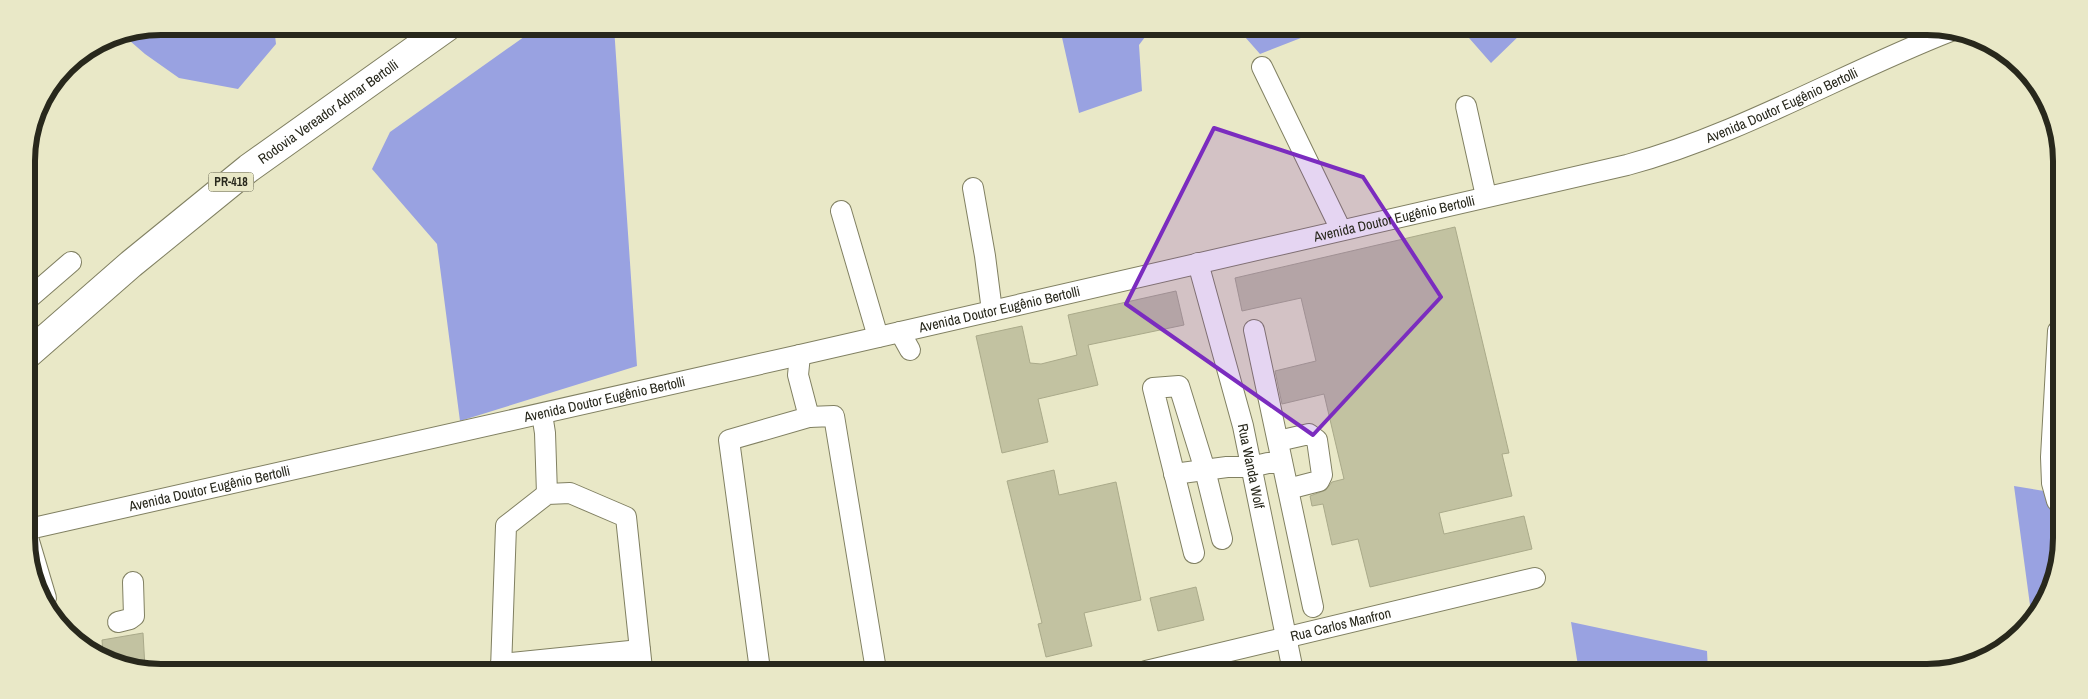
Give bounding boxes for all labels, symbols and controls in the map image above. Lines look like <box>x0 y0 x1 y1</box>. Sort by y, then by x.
street label: Rodovia Vereador Admar Bertolli <box>254 56 402 168</box>
street label: Avenida Doutor Eugênio Bertolli <box>1702 64 1861 147</box>
road number: PR-418 <box>208 172 254 192</box>
street label: Avenida Doutor Eugênio Bertolli <box>1311 191 1476 246</box>
street label: Avenida Doutor Eugênio Bertolli <box>916 282 1082 337</box>
street label: Avenida Doutor Eugênio Bertolli <box>521 372 687 426</box>
street label: Rua Wanda Wolf <box>1234 422 1269 511</box>
street label: Avenida Doutor Eugênio Bertolli <box>126 461 292 515</box>
street label: Rua Carlos Manfron <box>1288 604 1393 645</box>

